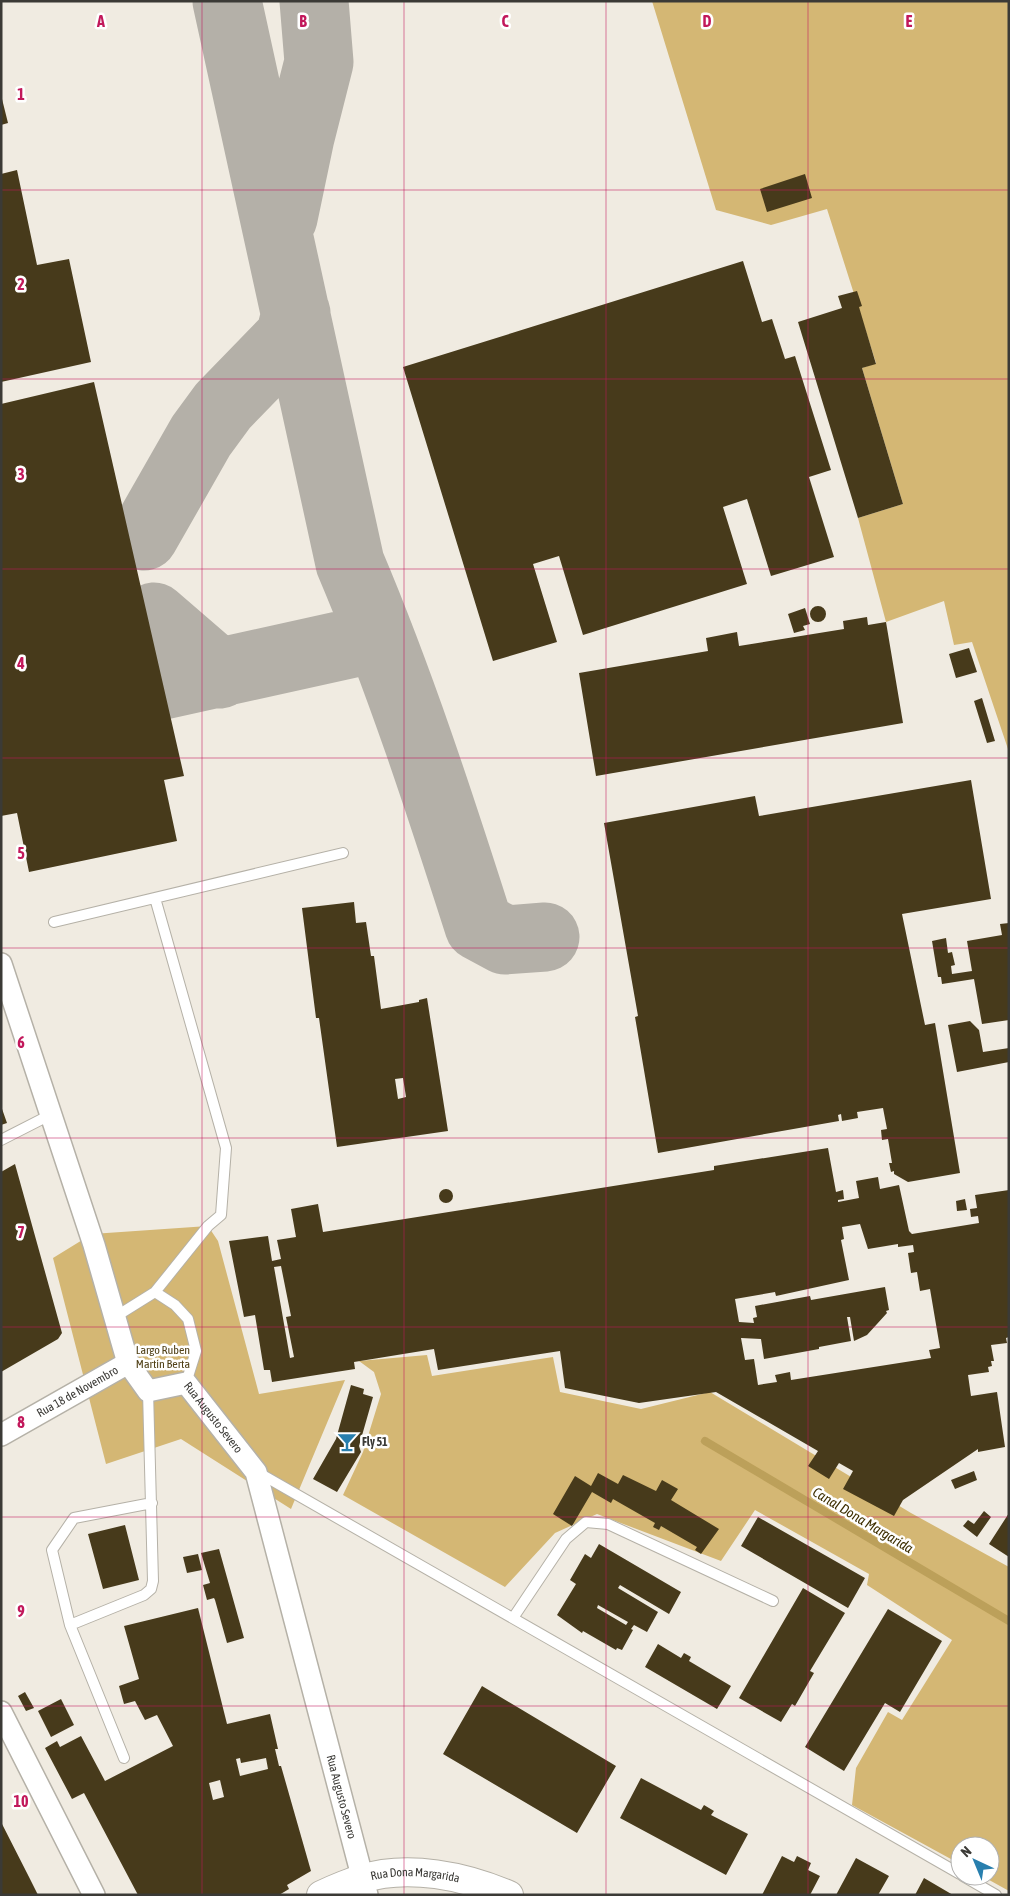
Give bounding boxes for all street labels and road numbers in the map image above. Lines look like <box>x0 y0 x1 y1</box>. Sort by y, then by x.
street label: Rua 18 de Novembro <box>34 1363 121 1420</box>
street label: Rua Augusto Severo <box>181 1379 246 1456</box>
street label: Rua Augusto Severo <box>323 1753 359 1841</box>
street label: Rua Dona Margarida <box>369 1865 461 1885</box>

